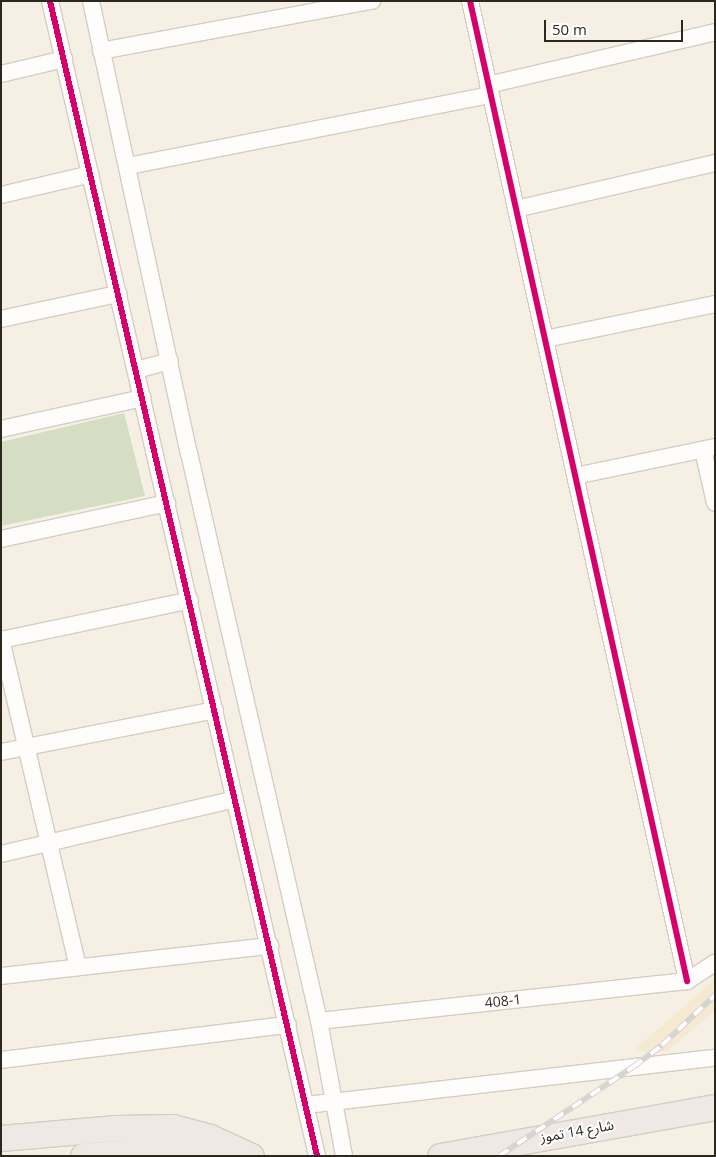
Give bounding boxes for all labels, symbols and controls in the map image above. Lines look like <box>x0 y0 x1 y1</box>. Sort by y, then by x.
scale bar <box>546 10 685 42</box>
text: 50 m <box>552 19 587 39</box>
street label: 408-1 <box>484 991 522 1011</box>
street label: شارع 14 تموز <box>539 1116 615 1146</box>

